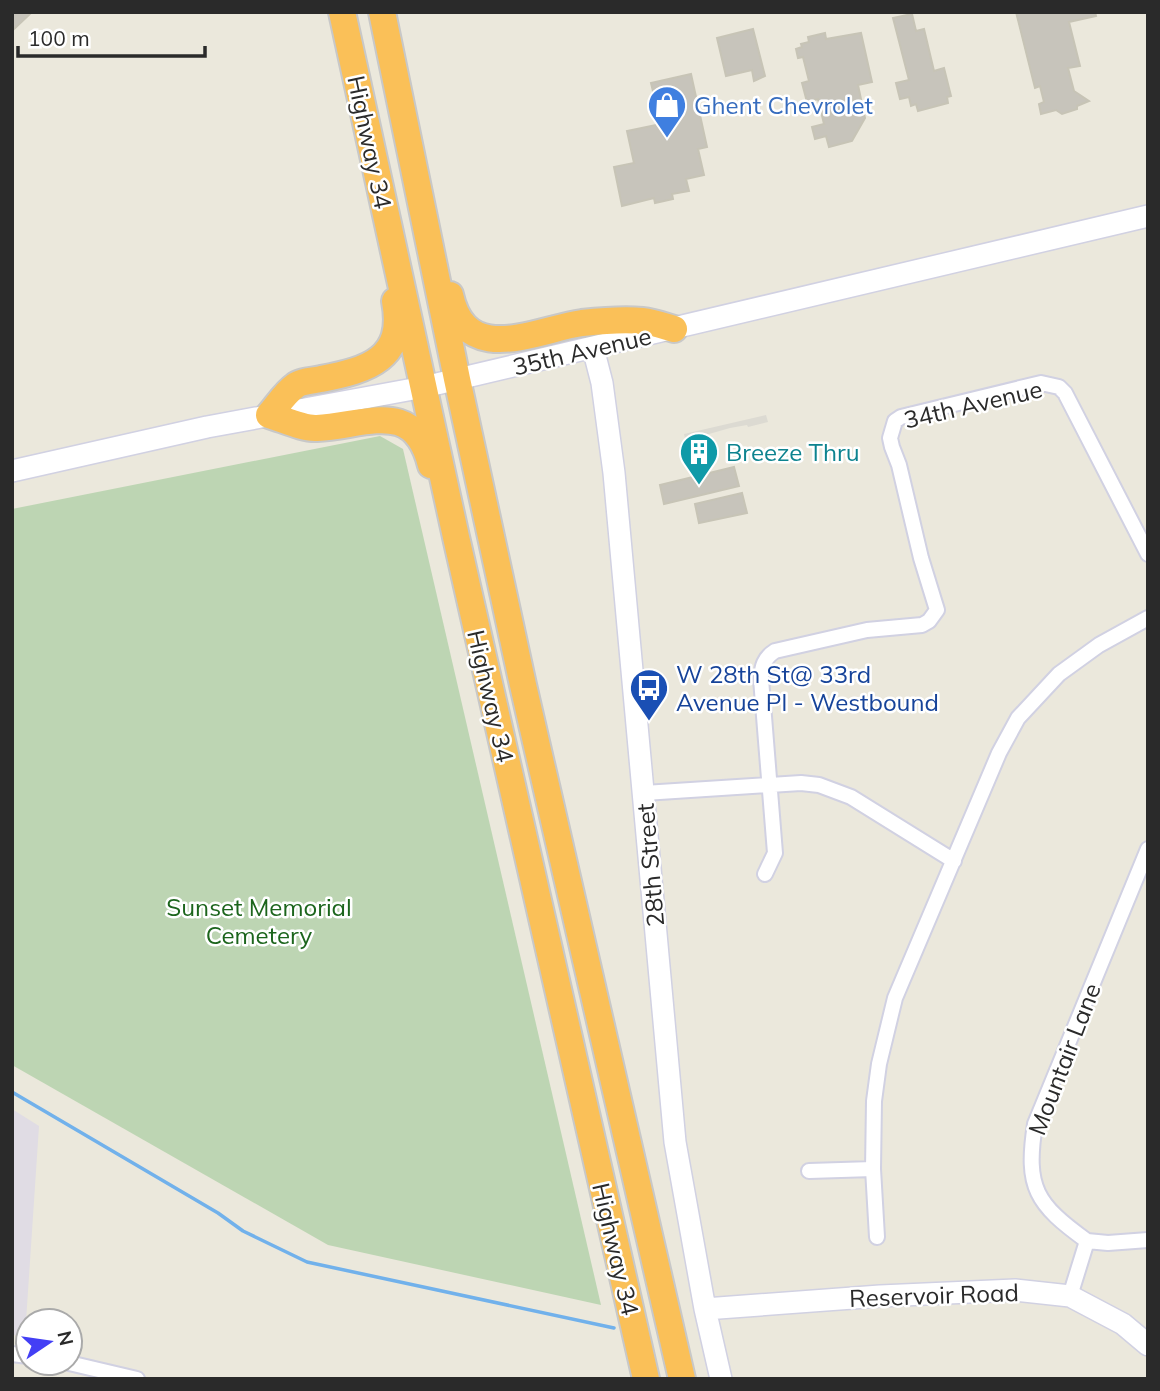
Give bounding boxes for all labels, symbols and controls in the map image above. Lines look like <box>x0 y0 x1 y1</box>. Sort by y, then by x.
scale bar <box>18 14 205 58</box>
text: 100 m <box>28 25 90 51</box>
street label: Highway 34 <box>341 73 399 211</box>
shop icon: Ghent Chevrolet <box>646 84 688 139</box>
place label: Ghent Chevrolet <box>694 90 873 120</box>
street label: 35th Avenue <box>510 321 654 381</box>
street label: 34th Avenue <box>901 374 1045 434</box>
building icon: Breeze Thru <box>678 431 720 486</box>
place label: Breeze Thru <box>726 437 860 467</box>
street label: Highway 34 <box>461 627 521 765</box>
place label: W 28th St@ 33rd Avenue Pl - Westbound <box>676 659 939 717</box>
bus stop icon: W 28th St@ 33rd Avenue Pl - Westbound <box>628 667 670 722</box>
street label: 28th Street <box>630 802 670 928</box>
park label: Sunset Memorial Cemetery <box>166 892 352 950</box>
street label: Mountair Lane <box>1021 979 1107 1139</box>
street label: Highway 34 <box>586 1180 646 1318</box>
street label: Reservoir Road <box>849 1277 1019 1313</box>
north arrow <box>14 1307 84 1377</box>
text: N <box>52 1328 79 1348</box>

